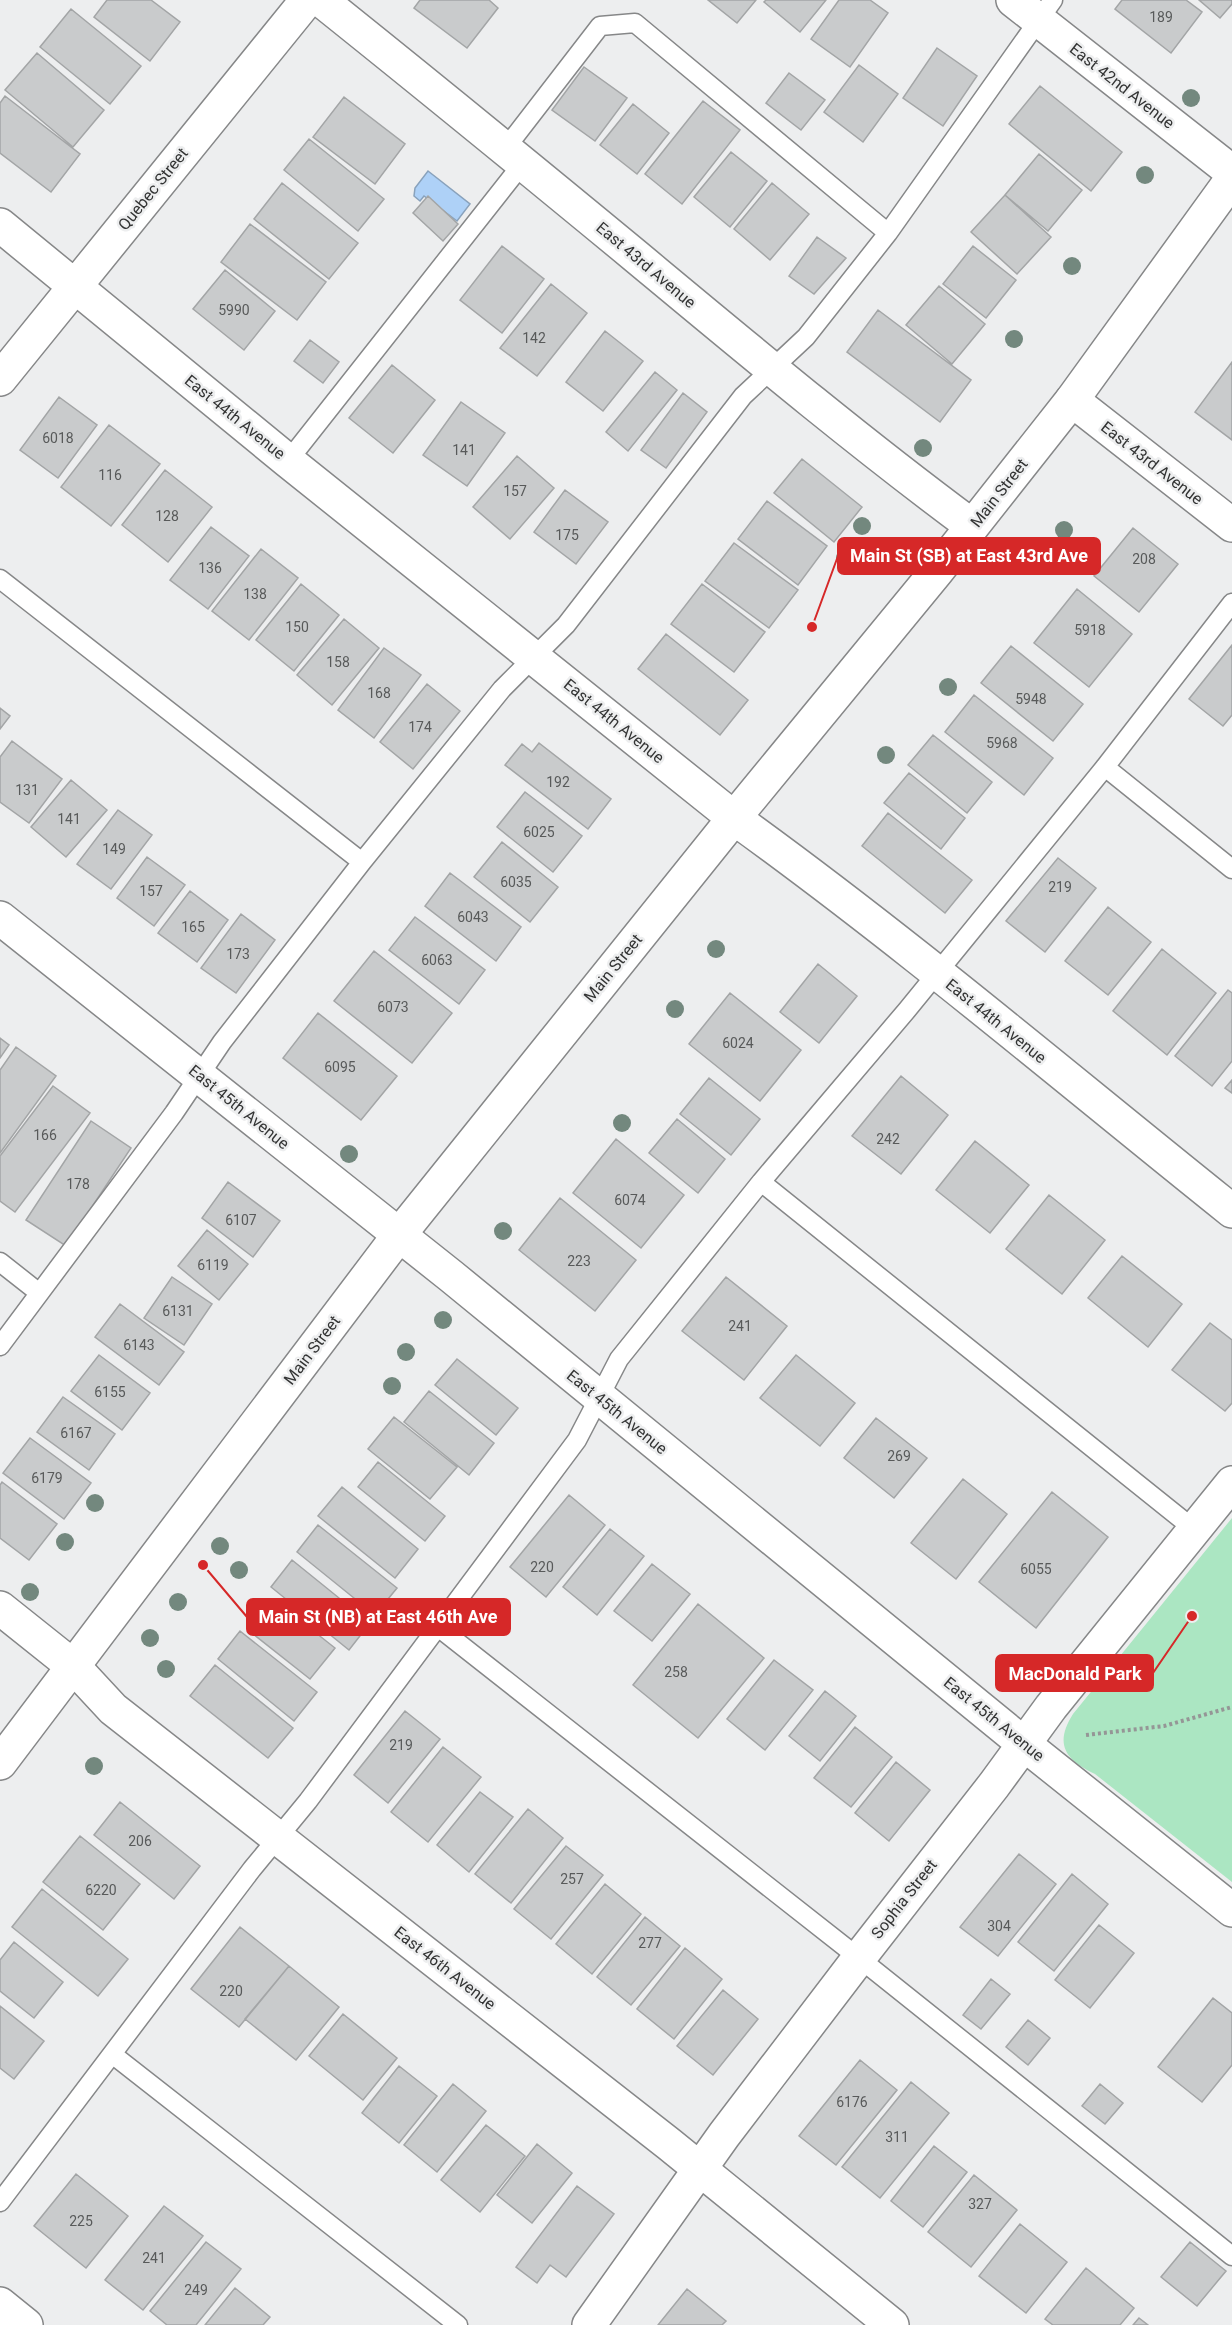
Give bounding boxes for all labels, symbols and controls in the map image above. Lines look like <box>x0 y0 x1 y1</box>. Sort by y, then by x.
house number: 189 <box>1149 9 1173 25</box>
street label: East 42nd Avenue <box>1066 39 1178 133</box>
street label: Quebec Street <box>114 144 192 234</box>
street label: East 43rd Avenue <box>592 218 700 312</box>
house number: 5990 <box>218 302 250 318</box>
house number: 142 <box>522 330 546 346</box>
street label: East 44th Avenue <box>181 371 289 463</box>
street label: East 43rd Avenue <box>1097 417 1207 509</box>
house number: 6018 <box>42 430 74 446</box>
house number: 141 <box>452 442 476 458</box>
street label: Main Street <box>966 455 1032 531</box>
house number: 116 <box>98 467 122 483</box>
house number: 157 <box>503 483 527 499</box>
house number: 128 <box>155 508 179 524</box>
house number: 175 <box>555 527 579 543</box>
callout: Main St (SB) at East 43rd Ave <box>838 538 1100 574</box>
text: Main St (SB) at East 43rd Ave <box>850 545 1088 567</box>
house number: 208 <box>1132 551 1156 567</box>
house number: 136 <box>198 560 222 576</box>
house number: 138 <box>243 586 267 602</box>
house number: 150 <box>285 619 309 635</box>
house number: 5918 <box>1074 622 1106 638</box>
house number: 158 <box>326 654 350 670</box>
street label: East 44th Avenue <box>560 675 668 767</box>
house number: 168 <box>367 685 391 701</box>
house number: 5948 <box>1015 691 1047 707</box>
house number: 174 <box>408 719 432 735</box>
house number: 5968 <box>986 735 1018 751</box>
house number: 192 <box>546 774 570 790</box>
house number: 131 <box>15 782 39 798</box>
house number: 141 <box>57 811 81 827</box>
house number: 6025 <box>523 824 555 840</box>
house number: 149 <box>102 841 126 857</box>
house number: 6035 <box>500 874 532 890</box>
house number: 219 <box>1048 879 1072 895</box>
house number: 157 <box>139 883 163 899</box>
house number: 6043 <box>457 909 489 925</box>
house number: 165 <box>181 919 205 935</box>
street label: Main Street <box>580 930 646 1006</box>
house number: 173 <box>226 946 250 962</box>
house number: 6063 <box>421 952 453 968</box>
street label: East 44th Avenue <box>942 975 1050 1067</box>
house number: 6073 <box>377 999 409 1015</box>
house number: 6024 <box>722 1035 754 1051</box>
house number: 6095 <box>324 1059 356 1075</box>
street label: East 45th Avenue <box>185 1061 293 1153</box>
house number: 166 <box>33 1127 57 1143</box>
house number: 242 <box>876 1131 900 1147</box>
house number: 178 <box>66 1176 90 1192</box>
house number: 6074 <box>614 1192 646 1208</box>
house number: 6107 <box>225 1212 257 1228</box>
house number: 223 <box>567 1253 591 1269</box>
house number: 6119 <box>197 1257 229 1273</box>
house number: 6131 <box>162 1303 194 1319</box>
street label: Main Street <box>280 1312 344 1388</box>
house number: 241 <box>728 1318 752 1334</box>
house number: 6143 <box>123 1337 155 1353</box>
street label: East 45th Avenue <box>563 1366 671 1458</box>
house number: 6155 <box>94 1384 126 1400</box>
house number: 6167 <box>60 1425 92 1441</box>
house number: 269 <box>887 1448 911 1464</box>
house number: 6179 <box>31 1470 63 1486</box>
house number: 220 <box>530 1559 554 1575</box>
house number: 6055 <box>1020 1561 1052 1577</box>
callout: Main St (NB) at East 46th Ave <box>247 1599 510 1635</box>
text: Main St (NB) at East 46th Ave <box>258 1606 498 1628</box>
callout: MacDonald Park <box>996 1655 1153 1691</box>
text: MacDonald Park <box>1008 1663 1142 1684</box>
house number: 258 <box>664 1664 688 1680</box>
street label: East 45th Avenue <box>940 1673 1048 1765</box>
house number: 219 <box>389 1737 413 1753</box>
house number: 206 <box>128 1833 152 1849</box>
street label: Sophia Street <box>867 1856 941 1942</box>
house number: 257 <box>560 1871 584 1887</box>
house number: 6220 <box>85 1882 117 1898</box>
house number: 304 <box>987 1918 1011 1934</box>
street label: East 46th Avenue <box>390 1922 500 2014</box>
house number: 277 <box>638 1935 662 1951</box>
house number: 220 <box>219 1983 243 1999</box>
house number: 6176 <box>836 2094 868 2110</box>
house number: 311 <box>885 2129 909 2145</box>
house number: 327 <box>968 2196 992 2212</box>
house number: 225 <box>69 2213 93 2229</box>
house number: 241 <box>142 2250 166 2266</box>
house number: 249 <box>184 2282 208 2298</box>

